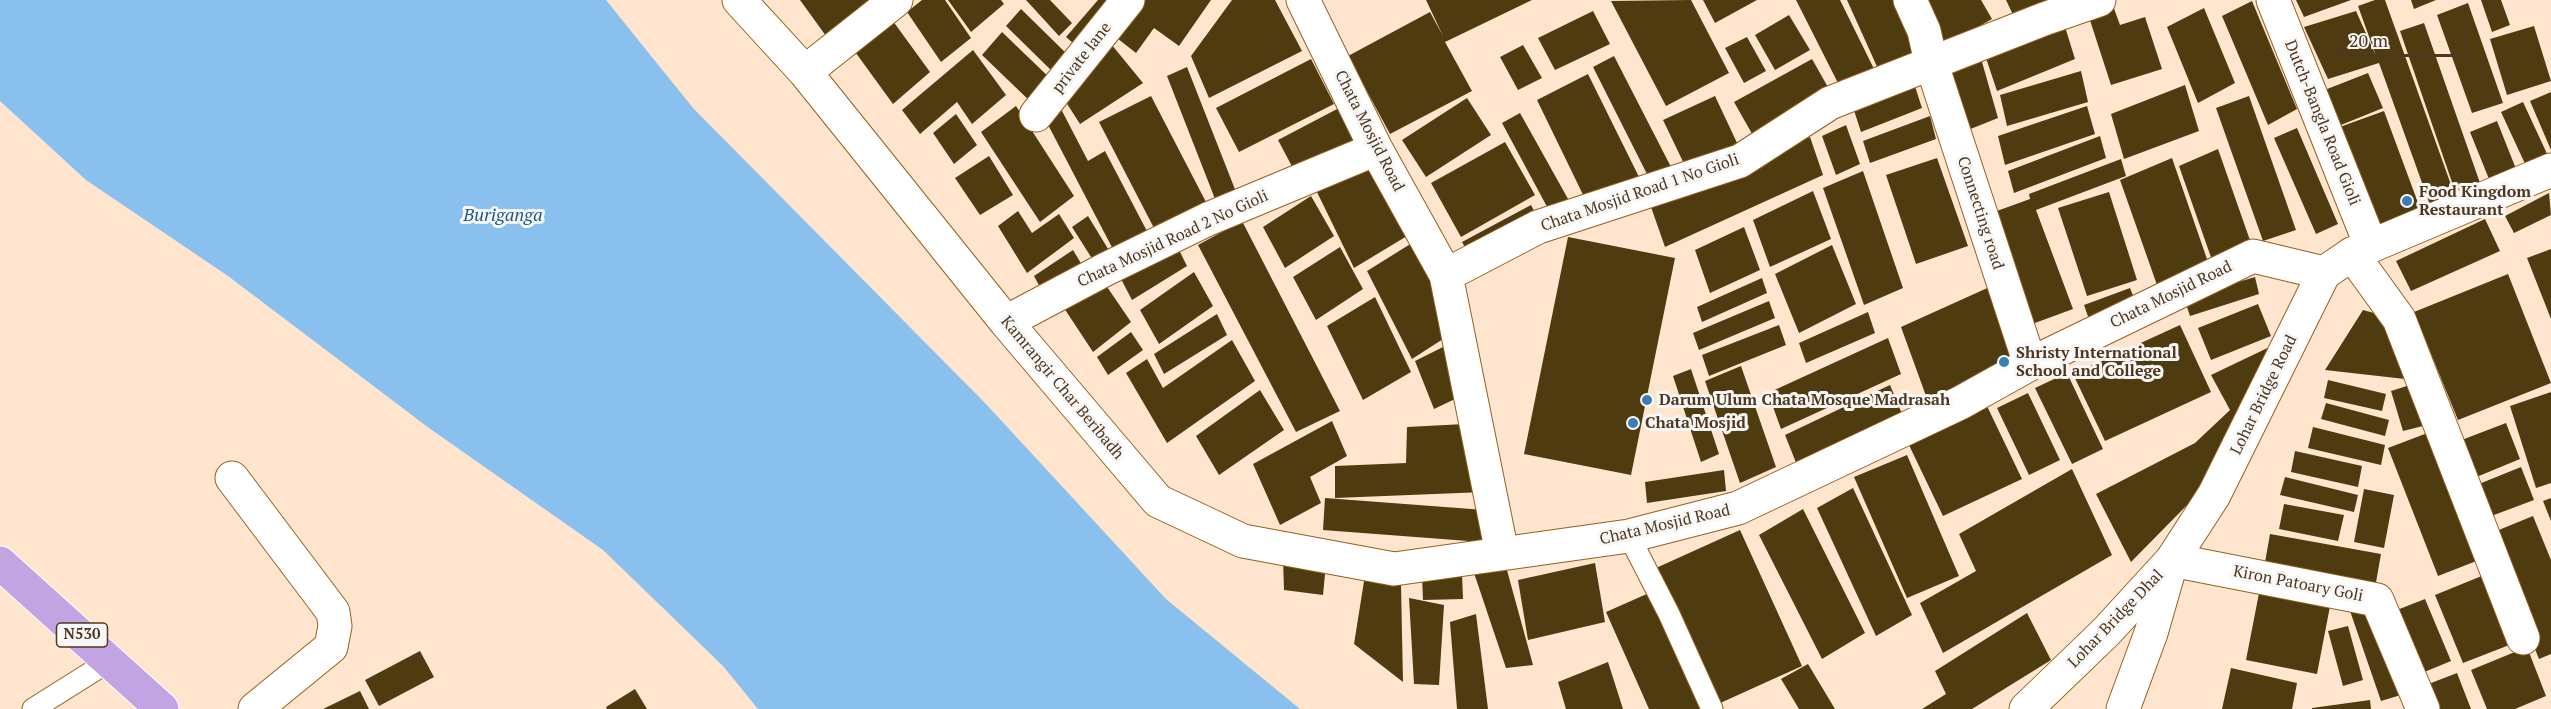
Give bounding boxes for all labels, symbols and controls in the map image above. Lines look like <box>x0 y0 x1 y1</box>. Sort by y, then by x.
scale bar <box>2341 18 2470 56</box>
street label: private lane <box>1048 19 1116 97</box>
text: 20 m <box>2349 28 2388 52</box>
street label: Dutch-Bangla Road Gioli <box>2280 38 2364 208</box>
street label: Chata Mosjid Road <box>1330 67 1408 195</box>
street label: Chata Mosjid Road 1 No Gioli <box>1538 150 1742 236</box>
street label: Connecting road <box>1953 154 2007 272</box>
place label: Food Kingdom Restaurant <box>2419 182 2531 220</box>
street label: Chata Mosjid Road 2 No Gioli <box>1075 186 1271 292</box>
marker: Food Kingdom Restaurant <box>2400 194 2414 208</box>
water label: Buriganga <box>463 205 543 227</box>
street label: Chata Mosjid Road <box>2107 257 2235 333</box>
street label: Kamrangir Char Beribadh <box>996 313 1128 463</box>
street label: Lohar Bridge Road <box>2227 332 2301 458</box>
place label: Shristy International School and College <box>2016 343 2177 381</box>
marker: Shristy International School and College <box>1997 355 2011 369</box>
place label: Darum Ulum Chata Mosque Madrasah <box>1659 390 1950 410</box>
marker: Darum Ulum Chata Mosque Madrasah <box>1640 393 1654 407</box>
place label: Chata Mosjid <box>1645 413 1746 433</box>
marker: Chata Mosjid <box>1626 416 1640 430</box>
street label: Chata Mosjid Road <box>1598 501 1732 549</box>
street label: Kiron Patoary Goli <box>2231 562 2365 606</box>
street label: Lohar Bridge Dhal <box>2064 566 2168 672</box>
road number: N530 <box>56 623 107 647</box>

